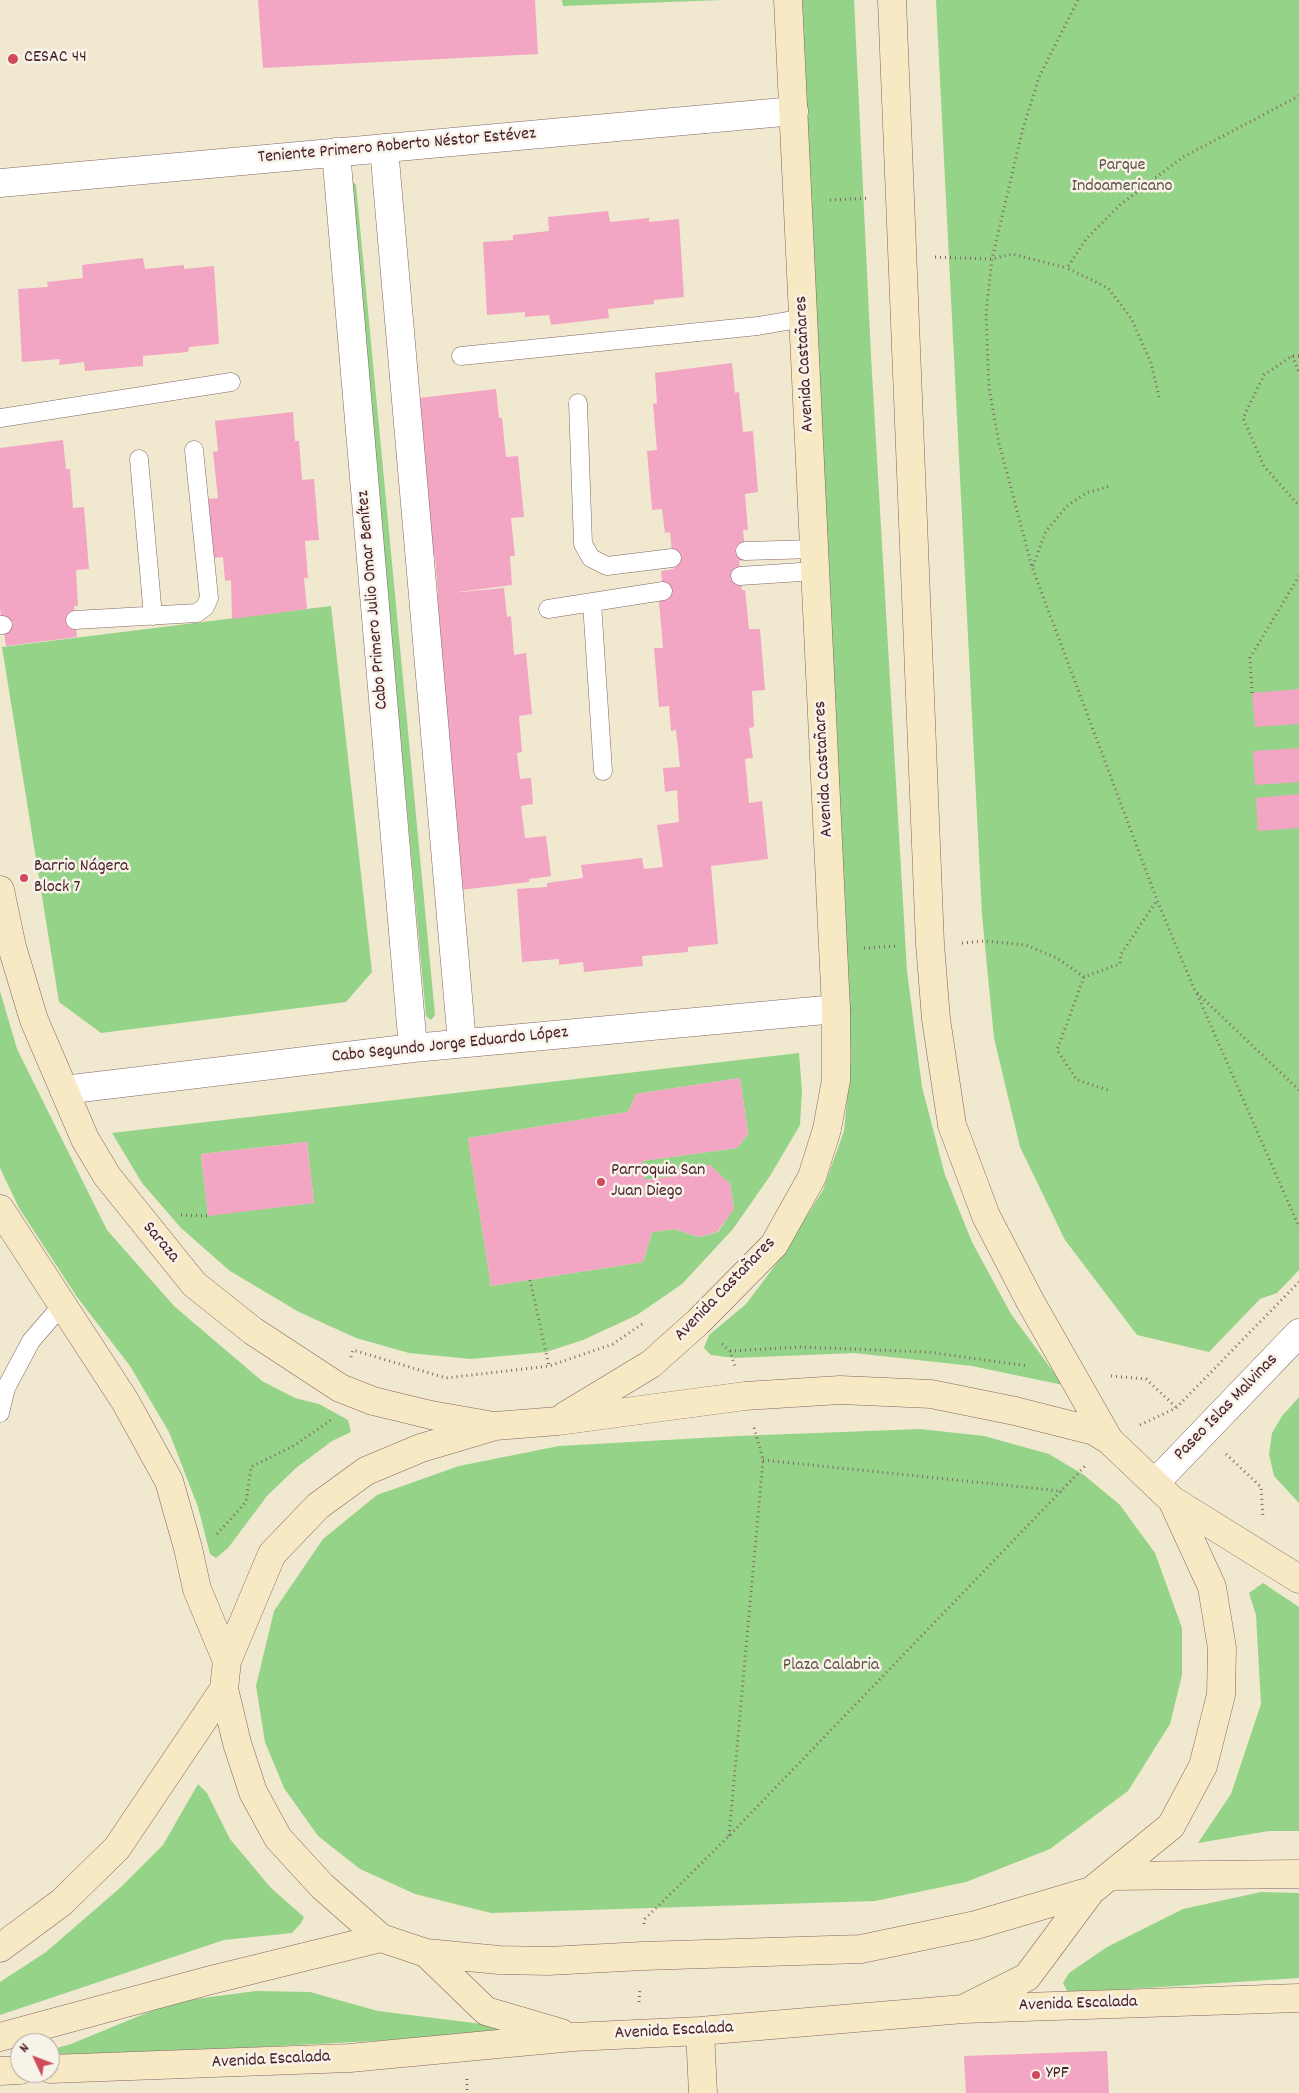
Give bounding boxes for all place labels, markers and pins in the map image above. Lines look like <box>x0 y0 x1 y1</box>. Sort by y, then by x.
place label: CESAC 44 <box>24 48 87 70</box>
marker: CESAC 44 <box>6 52 20 66</box>
place label: Barrio Nágera Block 7 <box>34 857 129 900</box>
marker: Barrio Nágera Block 7 <box>18 872 30 884</box>
place label: Parroquia San Juan Diego <box>611 1161 705 1204</box>
marker: Parroquia San Juan Diego <box>595 1176 607 1188</box>
place label: YPF <box>1046 2064 1069 2086</box>
marker: YPF <box>1030 2069 1042 2081</box>

